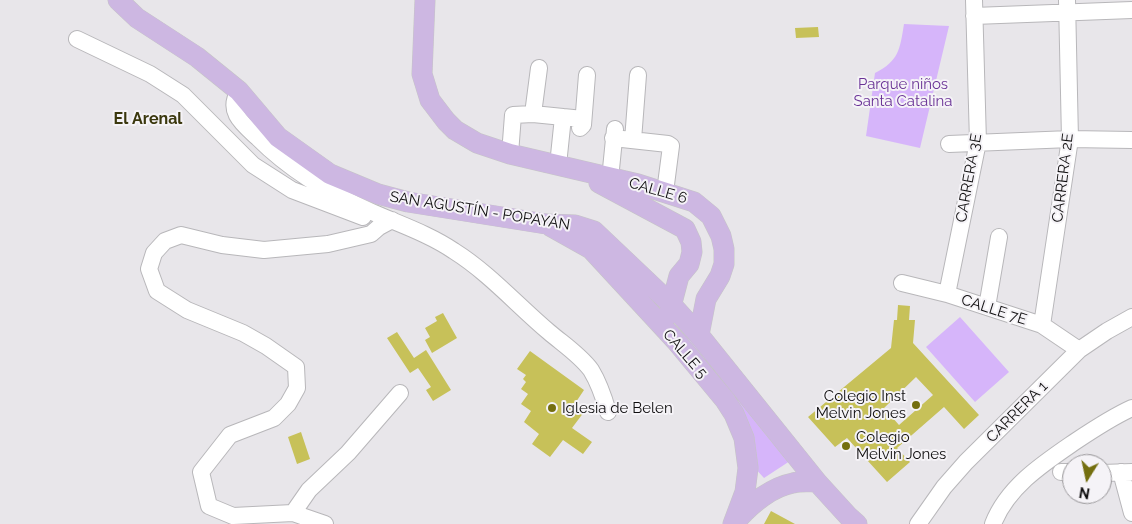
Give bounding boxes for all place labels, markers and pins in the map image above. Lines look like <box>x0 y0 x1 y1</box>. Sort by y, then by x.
place label: Colegio Inst Melvin Jones <box>816 387 906 422</box>
place label: Iglesia de Belen <box>562 399 673 417</box>
marker: Colegio Inst Melvin Jones <box>910 399 922 411</box>
marker: Iglesia de Belen <box>546 402 558 414</box>
place label: Colegio Melvin Jones <box>856 428 946 463</box>
marker: Colegio Melvin Jones <box>840 440 852 452</box>

